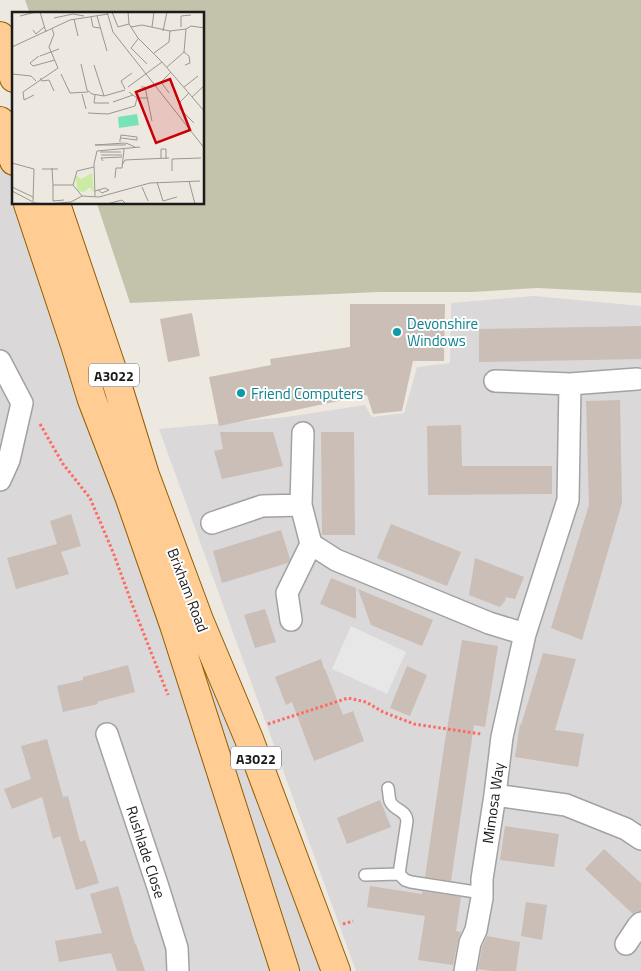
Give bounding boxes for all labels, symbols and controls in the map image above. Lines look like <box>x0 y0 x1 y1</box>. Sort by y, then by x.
inset map <box>12 12 205 205</box>
place label: Devonshire Windows <box>407 312 478 352</box>
marker: Devonshire Windows <box>391 326 403 338</box>
road number: A3022 <box>89 364 139 386</box>
place label: Friend Computers <box>251 382 363 405</box>
marker: Friend Computers <box>235 387 247 399</box>
street label: Brixham Road <box>161 545 215 635</box>
road number: A3022 <box>231 746 281 770</box>
street label: Mimosa Way <box>476 761 510 845</box>
street label: Rushlade Close <box>120 803 172 901</box>

